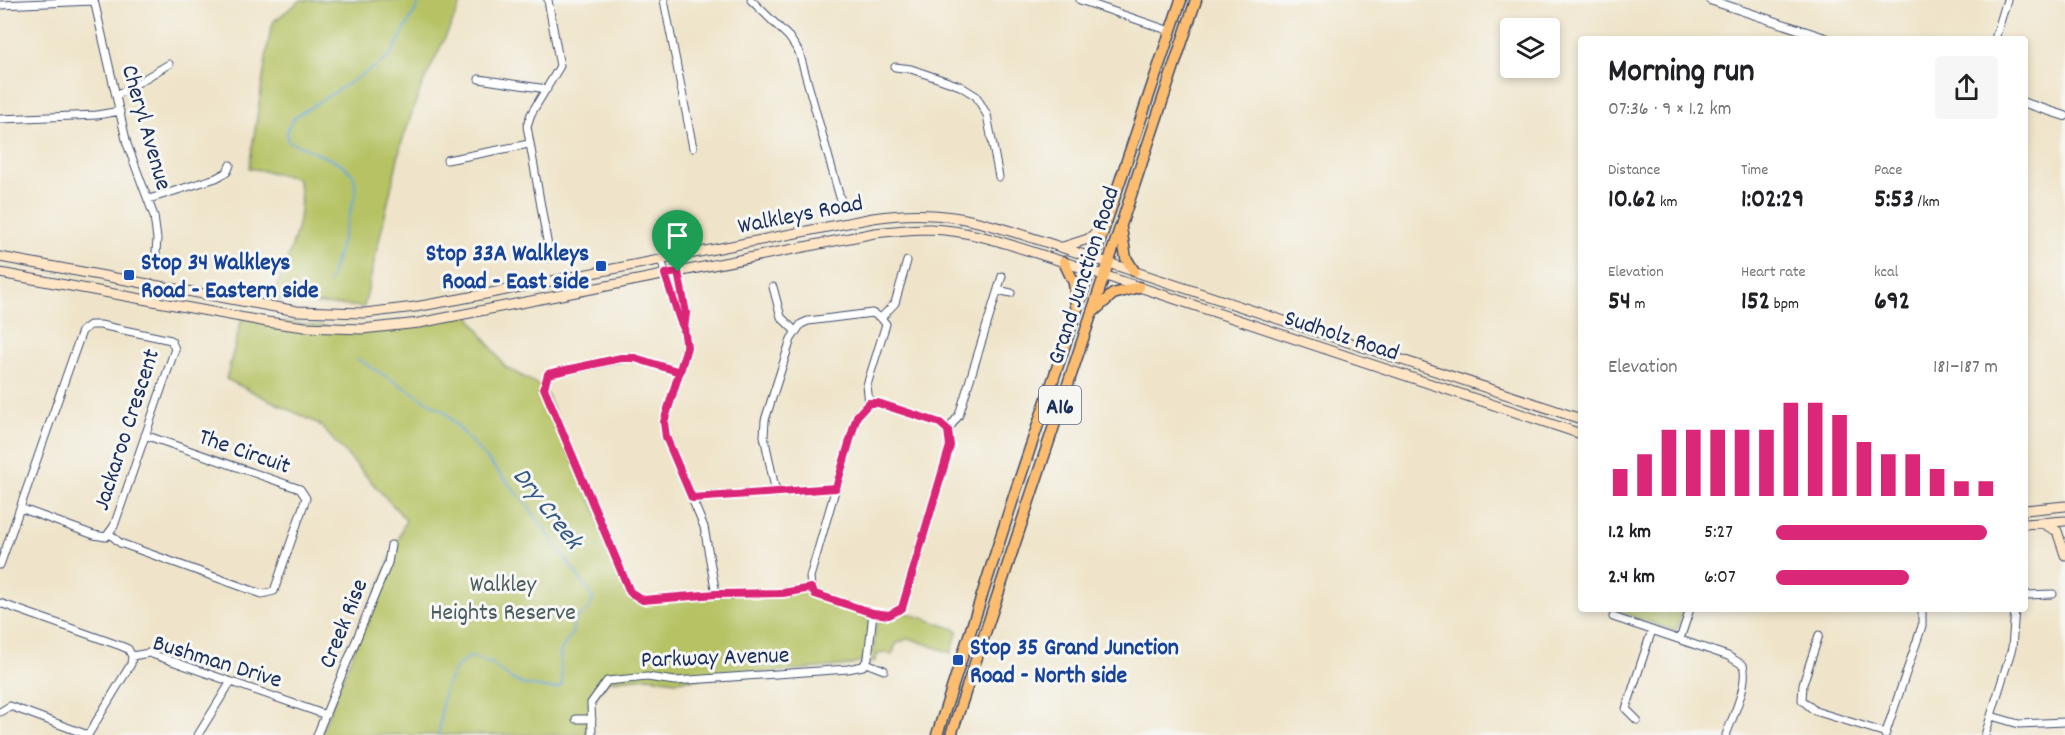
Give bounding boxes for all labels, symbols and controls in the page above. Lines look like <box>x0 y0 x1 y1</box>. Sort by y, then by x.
map controls <box>1500 18 1560 78</box>
button: layers <box>1500 18 1560 78</box>
text: Morning run <box>1608 50 1755 97</box>
button: share <box>1935 56 1998 119</box>
street label: Cheryl Avenue <box>111 61 179 194</box>
text: 07:36 · 9 × 1.2 km <box>1608 96 1731 124</box>
text: Distance <box>1608 159 1660 182</box>
text: Time <box>1741 159 1768 182</box>
text: Pace <box>1874 159 1902 182</box>
text: 10.62 <box>1608 182 1656 219</box>
text: 1:02:29 <box>1741 182 1804 219</box>
text: 5:53 <box>1874 182 1914 219</box>
street label: Grand Junction Road <box>1040 183 1130 369</box>
street label: Walkleys Road <box>735 187 866 245</box>
text: km <box>1656 191 1678 214</box>
text: /km <box>1914 191 1940 214</box>
pin <box>652 210 703 272</box>
icon: arrive <box>661 219 694 252</box>
place label: Stop 33A Walkleys Road - East side <box>426 238 589 300</box>
place label: Stop 34 Walkleys Road - Eastern side <box>141 247 319 309</box>
marker: Stop 33A Walkleys Road - East side <box>594 259 608 273</box>
text: Elevation <box>1608 261 1664 284</box>
text: Heart rate <box>1741 261 1806 284</box>
text: kcal <box>1874 261 1898 284</box>
marker: Stop 34 Walkleys Road - Eastern side <box>122 268 136 282</box>
text: 54 <box>1608 284 1631 321</box>
text: 152 <box>1741 284 1770 321</box>
text: 692 <box>1874 284 1910 321</box>
text: m <box>1631 293 1645 316</box>
text: bpm <box>1770 293 1799 316</box>
street label: Sudholz Road <box>1279 302 1403 371</box>
street label: Jackaroo Crescent <box>86 345 170 515</box>
text: Elevation <box>1608 354 1678 382</box>
text: 181–187 m <box>1933 354 1998 382</box>
road number: A16 <box>1039 386 1081 424</box>
street label: The Circuit <box>194 421 295 484</box>
water label: Dry Creek <box>502 460 592 560</box>
text: 1.2 km <box>1608 519 1651 547</box>
text: 5:27 <box>1704 519 1733 547</box>
text: 2.4 km <box>1608 564 1655 592</box>
text: 6:07 <box>1704 564 1736 592</box>
park label: Walkley Heights Reserve <box>430 569 576 631</box>
street label: Creek Rise <box>311 574 378 674</box>
street label: Bushman Drive <box>148 627 286 699</box>
place label: Stop 35 Grand Junction Road - North side <box>970 632 1179 694</box>
street label: Parkway Avenue <box>640 639 790 679</box>
marker: Stop 35 Grand Junction Road - North side <box>951 653 965 667</box>

